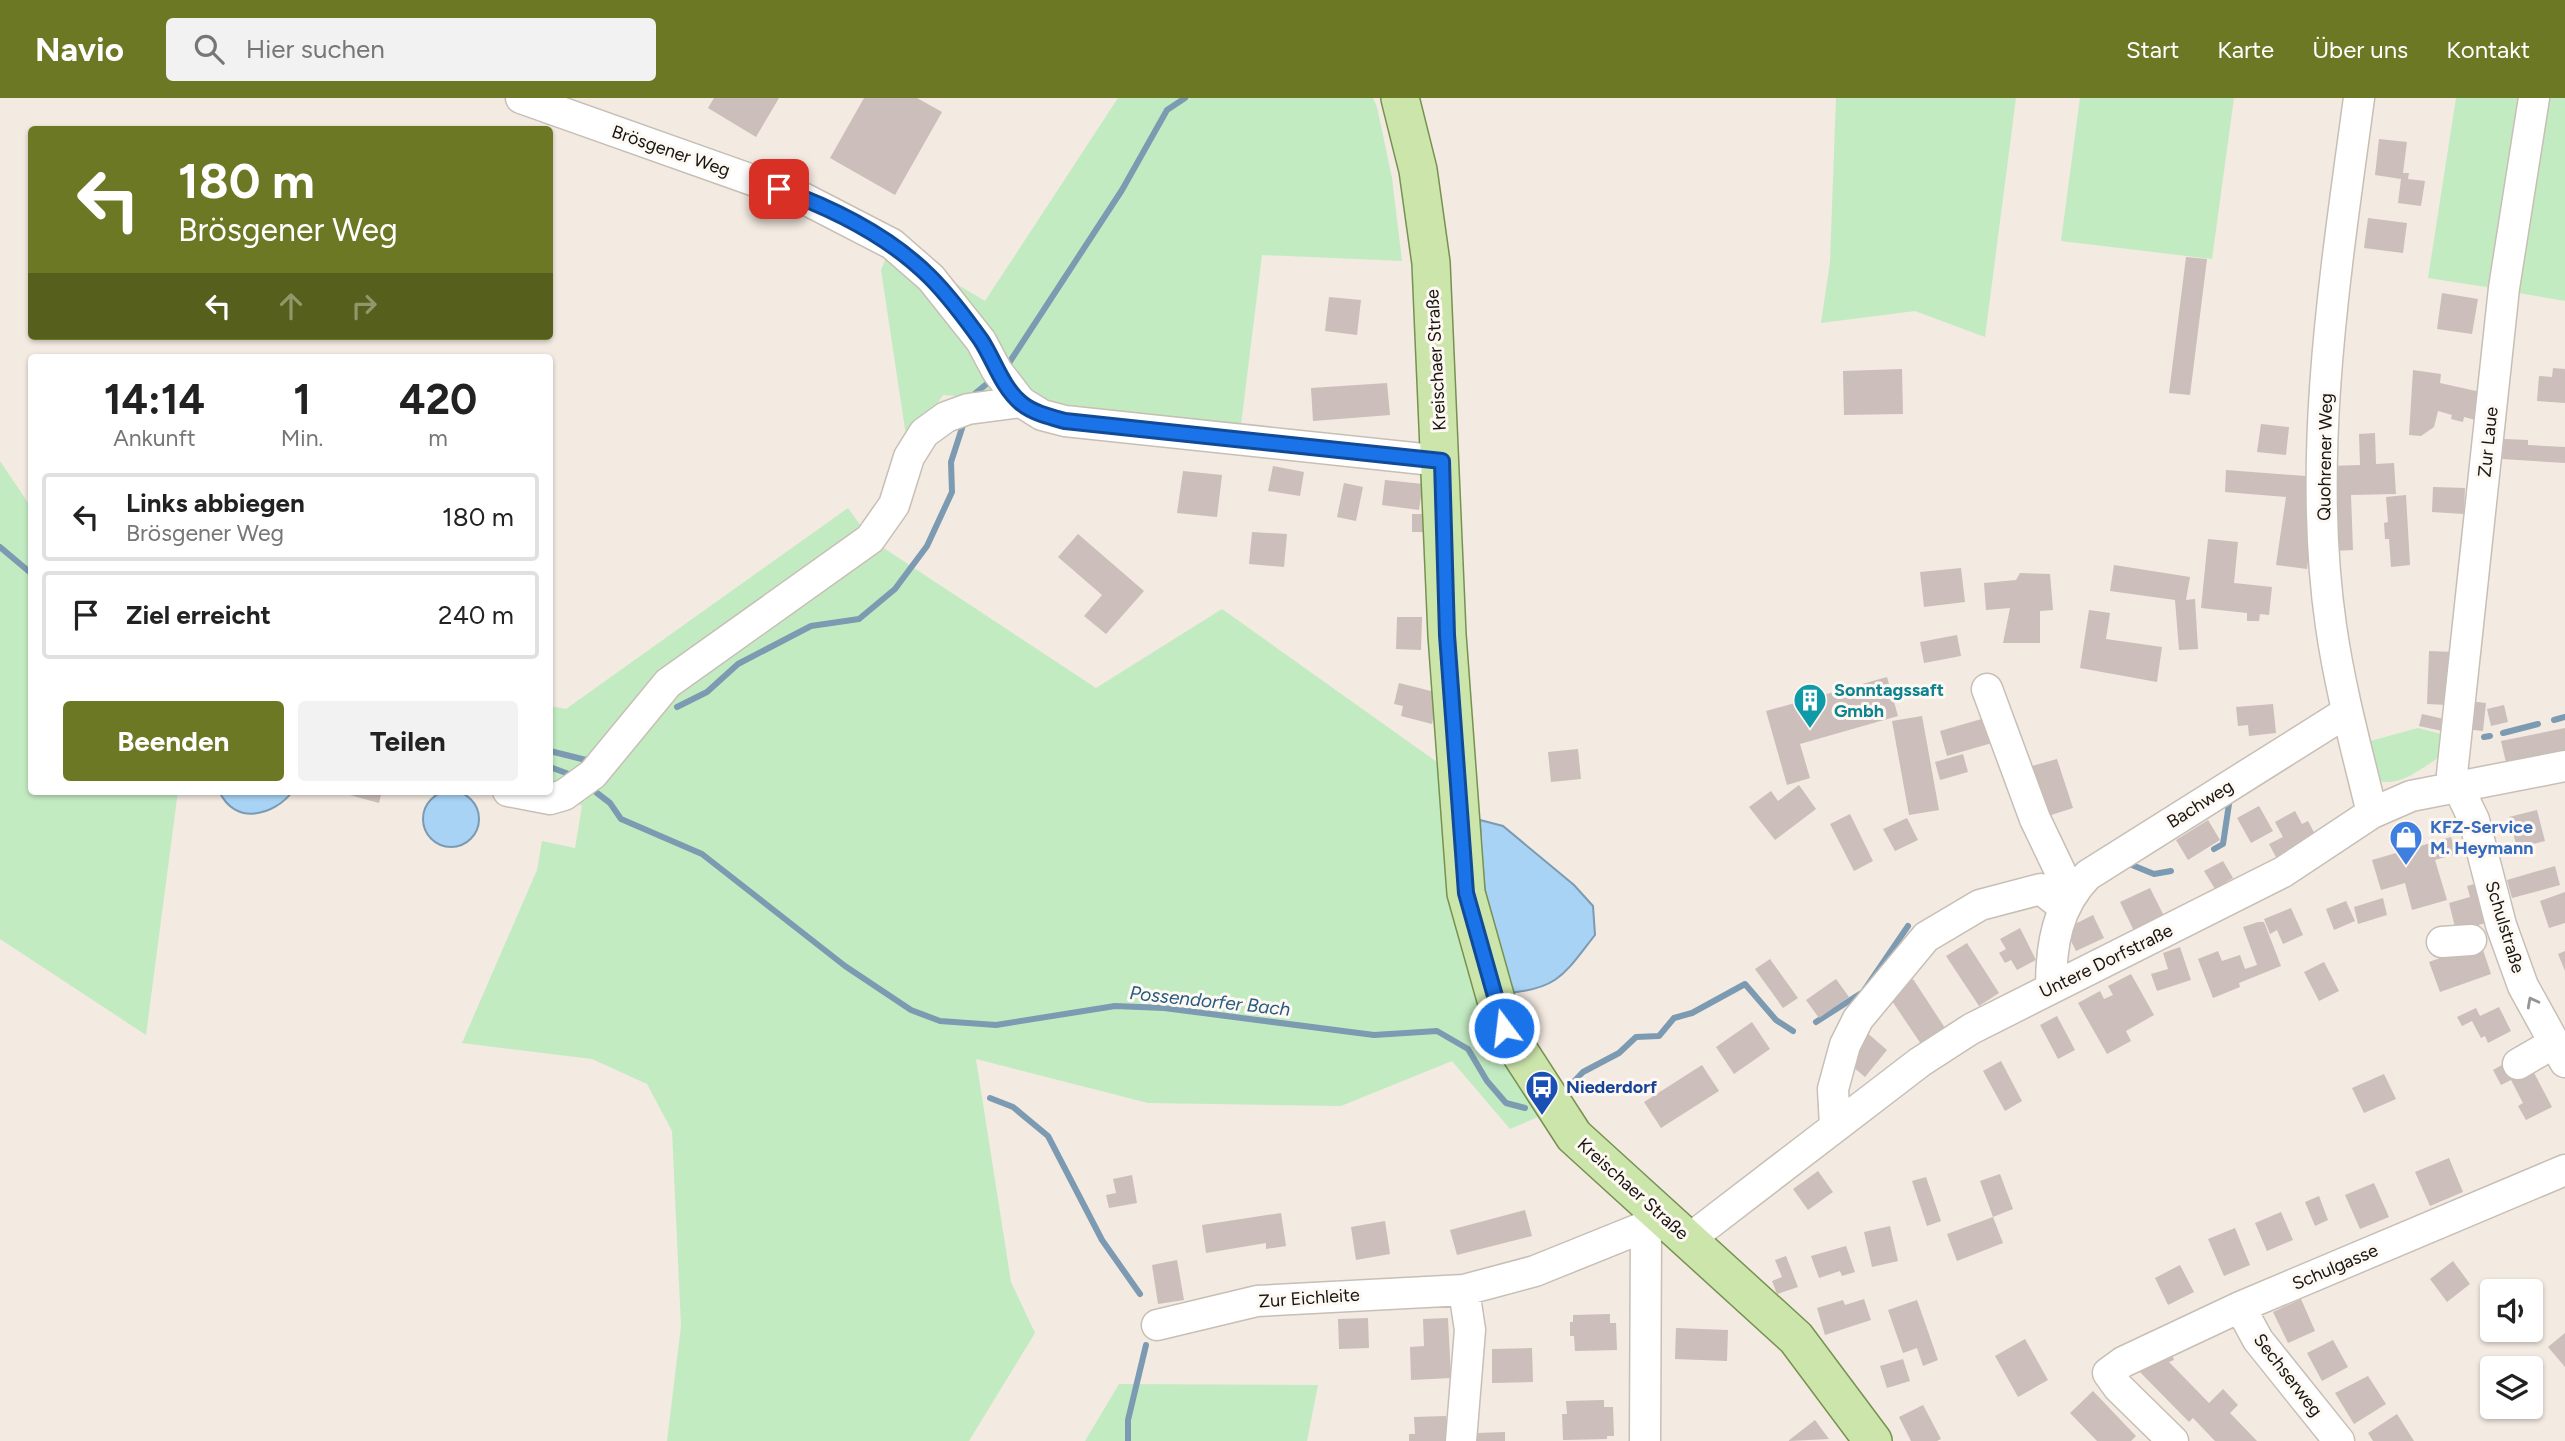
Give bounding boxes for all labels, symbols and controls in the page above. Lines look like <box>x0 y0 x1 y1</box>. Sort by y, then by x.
search box <box>166 18 656 81</box>
text: Navio <box>35 30 124 69</box>
icon: search <box>190 30 228 68</box>
text: Hier suchen <box>246 33 385 65</box>
text: Start <box>2126 35 2179 64</box>
text: Karte <box>2217 35 2274 64</box>
text: Über uns <box>2312 35 2408 64</box>
text: Kontakt <box>2446 35 2530 64</box>
street label: Brösgener Weg <box>609 120 733 182</box>
text: 180 m <box>178 151 315 210</box>
icon: left <box>63 154 154 245</box>
pin <box>749 159 809 219</box>
icon: arrive <box>760 170 798 208</box>
text: Brösgener Weg <box>178 211 398 249</box>
icon: left <box>199 287 237 325</box>
icon: ahead <box>272 287 310 325</box>
icon: right <box>345 287 383 325</box>
street label: Kreischaer Straße <box>1421 288 1451 431</box>
text: 14:14 <box>104 374 205 425</box>
text: 1 <box>293 374 311 425</box>
text: 420 <box>399 374 477 425</box>
street label: Quohrener Weg <box>2313 393 2337 521</box>
street label: Zur Laue <box>2473 406 2503 478</box>
text: Ankunft <box>113 424 196 452</box>
text: Min. <box>281 424 323 452</box>
text: m <box>428 424 448 452</box>
text: Links abbiegen <box>126 487 305 519</box>
icon: left <box>67 498 105 536</box>
text: 180 m <box>442 501 514 533</box>
text: Brösgener Weg <box>126 519 284 547</box>
icon: arrive <box>67 596 105 634</box>
text: Ziel erreicht <box>126 599 271 631</box>
text: 240 m <box>438 599 514 631</box>
place label: Sonntagssaft Gmbh <box>1834 679 1944 722</box>
building icon: Sonntagssaft Gmbh <box>1791 681 1829 730</box>
button: Beenden <box>63 701 284 781</box>
button: Teilen <box>298 701 518 781</box>
street label: Bachweg <box>2163 775 2237 833</box>
place label: KFZ-Service M. Heymann <box>2430 816 2533 859</box>
shop icon: KFZ-Service M. Heymann <box>2387 818 2425 867</box>
street label: Schulstraße <box>2481 878 2529 976</box>
street label: Untere Dorfstraße <box>2036 919 2176 1003</box>
water label: Possendorfer Bach <box>1128 981 1292 1021</box>
position arrow <box>1467 991 1541 1065</box>
one-way arrow <box>2526 997 2540 1010</box>
bus stop icon: Niederdorf <box>1523 1068 1561 1117</box>
place label: Niederdorf <box>1566 1076 1658 1098</box>
street label: Kreischaer Straße <box>1573 1133 1693 1245</box>
street label: Schulgasse <box>2289 1239 2381 1295</box>
map controls <box>2480 1279 2543 1419</box>
button: sound <box>2480 1279 2543 1342</box>
street label: Zur Eichleite <box>1258 1283 1360 1313</box>
street label: Sechserweg <box>2249 1329 2327 1421</box>
button: layers <box>2480 1356 2543 1419</box>

